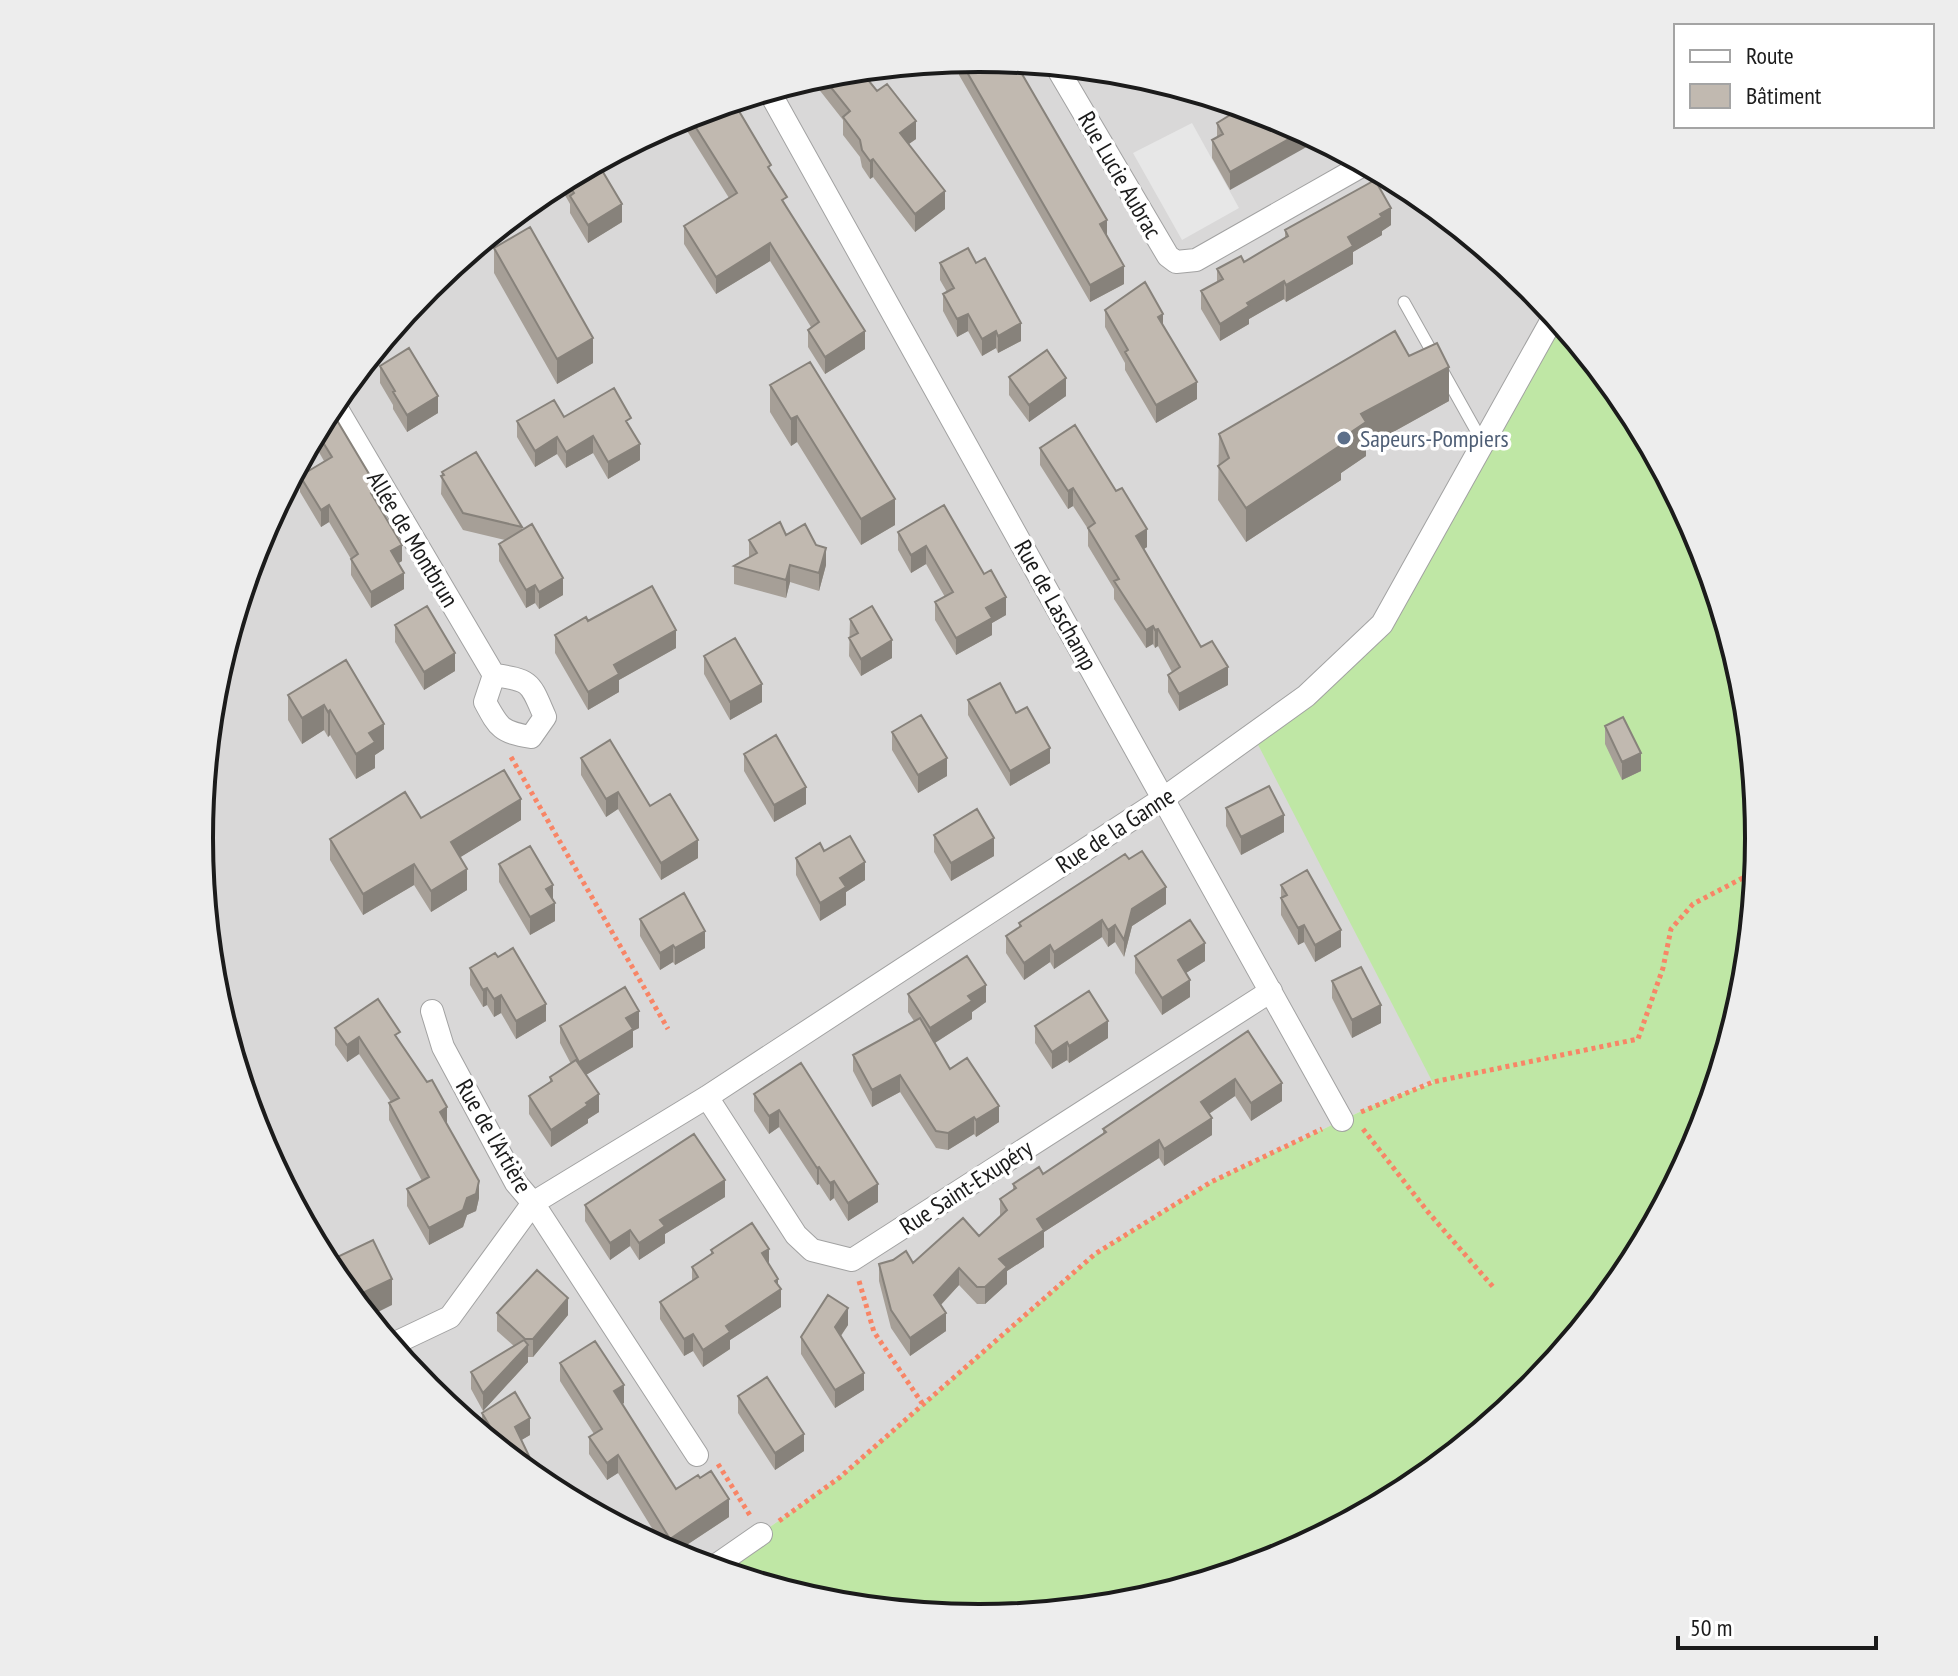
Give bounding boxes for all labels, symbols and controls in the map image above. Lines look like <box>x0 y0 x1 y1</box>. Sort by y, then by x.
legend <box>1674 24 1934 128</box>
text: Route <box>1746 40 1794 71</box>
text: Bâtiment <box>1746 80 1822 111</box>
street label: Rue Lucie Aubrac <box>1071 106 1169 245</box>
place label: Sapeurs-Pompiers <box>1360 423 1509 454</box>
marker: Sapeurs-Pompiers <box>1335 429 1353 447</box>
street label: Allée de Montbrun <box>360 465 466 613</box>
street label: Rue de Laschamp <box>1007 534 1105 676</box>
street label: Rue de la Ganne <box>1050 780 1180 880</box>
street label: Rue de l'Artière <box>449 1073 539 1199</box>
street label: Rue Saint-Exupéry <box>894 1133 1038 1241</box>
scale bar <box>1678 1600 1876 1650</box>
text: 50 m <box>1690 1612 1732 1643</box>

